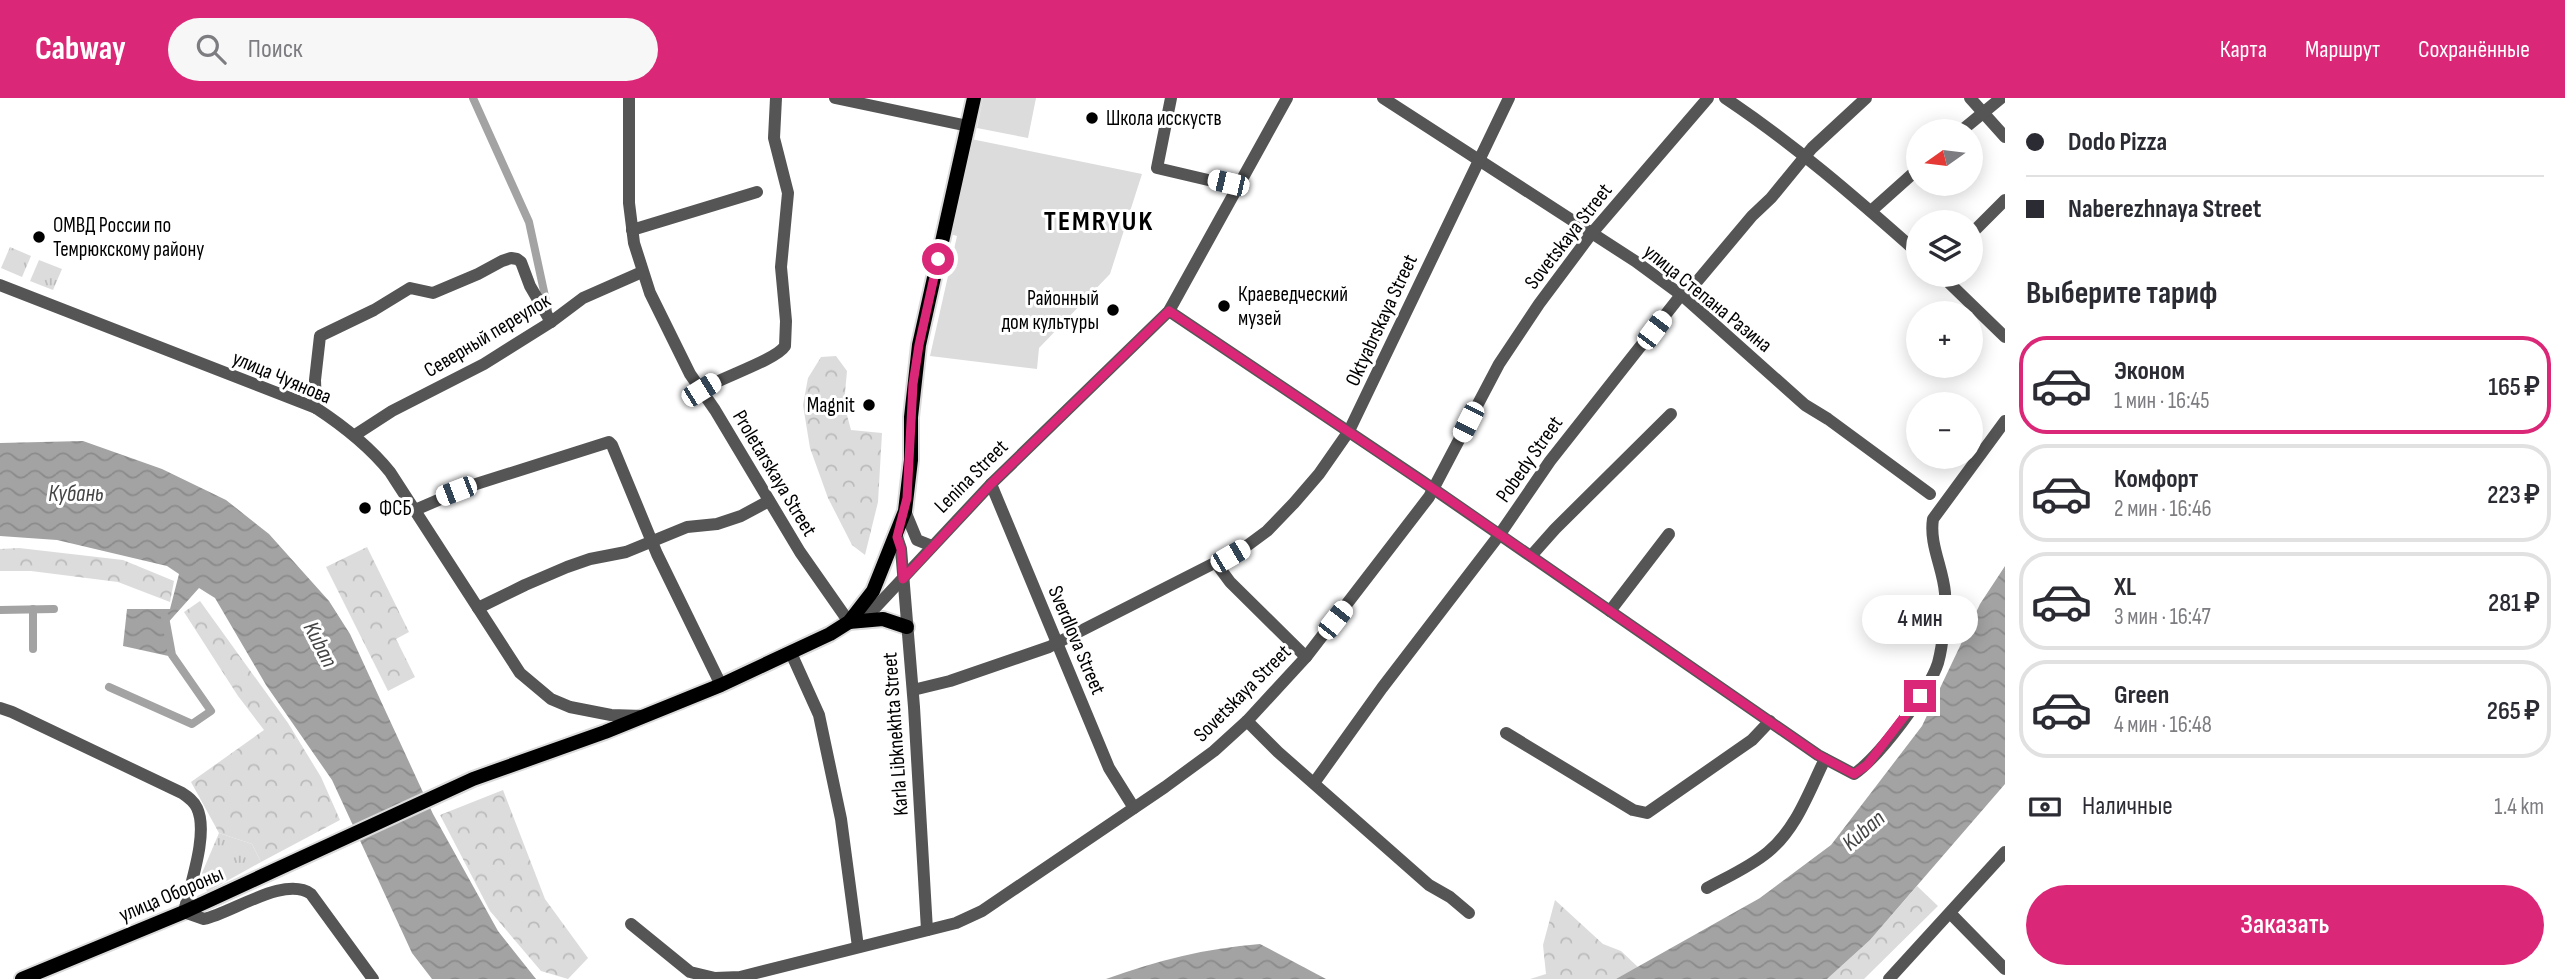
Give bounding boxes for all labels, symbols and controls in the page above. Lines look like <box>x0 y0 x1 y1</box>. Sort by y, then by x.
search box <box>168 18 658 81</box>
text: Cabway <box>35 29 126 69</box>
icon: search <box>192 30 230 68</box>
text: Поиск <box>248 34 303 65</box>
text: Карта <box>2220 35 2267 64</box>
text: Маршрут <box>2305 35 2380 64</box>
text: Сохранённые <box>2418 35 2530 64</box>
place label: Школа исскуств <box>1106 106 1221 131</box>
marker: Школа исскуств <box>1084 110 1100 126</box>
north arrow <box>1906 119 1983 196</box>
map controls <box>1906 119 1983 469</box>
text: Dodo Pizza <box>2068 127 2167 158</box>
car <box>1206 168 1251 198</box>
street label: Sovetskaya Street <box>1519 179 1617 294</box>
text: Naberezhnaya Street <box>2068 194 2261 225</box>
district label: TEMRYUK <box>1044 205 1154 238</box>
button: layers <box>1906 210 1983 287</box>
place label: ОМВД России по Темрюкскому району <box>53 213 204 262</box>
marker: ОМВД России по Темрюкскому району <box>31 229 47 245</box>
street label: улица Степана Разина <box>1638 239 1777 358</box>
route start <box>922 243 954 275</box>
street label: Oktyabrskaya Street <box>1340 251 1423 390</box>
text: Выберите тариф <box>2026 274 2217 313</box>
place label: Краеведческий музей <box>1238 282 1348 331</box>
place label: Районный дом культуры <box>1001 286 1099 335</box>
street label: Северный переулок <box>420 288 555 383</box>
marker: Краеведческий музей <box>1216 298 1232 314</box>
button: + <box>1906 301 1983 378</box>
marker: Районный дом культуры <box>1105 302 1121 318</box>
car <box>1633 307 1676 353</box>
street label: улица Чуянова <box>229 345 335 409</box>
icon: car <box>2030 354 2093 417</box>
text: Эконом <box>2114 356 2185 387</box>
car <box>678 370 725 410</box>
text: 165 ₽ <box>2488 372 2540 403</box>
text: 1 мин · 16:45 <box>2114 387 2209 415</box>
button: − <box>1906 392 1983 469</box>
place label: Magnit <box>807 393 855 418</box>
marker: Magnit <box>861 397 877 413</box>
car <box>1450 399 1487 445</box>
street label: Proletarskaya Street <box>727 406 822 541</box>
street label: Pobedy Street <box>1491 411 1568 507</box>
street label: Lenina Street <box>929 434 1013 518</box>
icon: car <box>2030 462 2093 525</box>
text: Комфорт <box>2114 464 2198 495</box>
car <box>433 474 480 508</box>
water label: Кубань <box>48 480 104 508</box>
text: 223 ₽ <box>2487 480 2540 511</box>
text: 2 мин · 16:46 <box>2114 495 2212 523</box>
place label: ФСБ <box>379 496 412 521</box>
marker: ФСБ <box>357 500 373 516</box>
car <box>1207 536 1254 576</box>
icon: car <box>2030 570 2093 633</box>
text: XL <box>2114 572 2136 603</box>
street label: Sverdlova Street <box>1042 582 1111 698</box>
text: 281 ₽ <box>2488 588 2540 619</box>
callout: 4 мин <box>1862 594 1978 644</box>
car <box>1314 597 1357 643</box>
text: 3 мин · 16:47 <box>2114 603 2211 631</box>
text: 4 мин <box>1897 605 1943 633</box>
water label: Kuban <box>297 617 344 672</box>
street label: Sovetskaya Street <box>1189 640 1296 747</box>
street label: Karla Libknekhta Street <box>877 651 914 817</box>
icon: car <box>2030 678 2093 741</box>
route end <box>1904 680 1936 712</box>
text: Green <box>2114 680 2169 711</box>
text: 265 ₽ <box>2487 696 2540 727</box>
text: 4 мин · 16:48 <box>2114 711 2212 739</box>
icon: cash <box>2026 788 2064 826</box>
text: Наличные <box>2082 791 2173 822</box>
text: 1.4 km <box>2494 793 2544 821</box>
water label: Kuban <box>1837 804 1891 857</box>
street label: улица Обороны <box>115 861 227 928</box>
button: Заказать <box>2026 885 2544 965</box>

